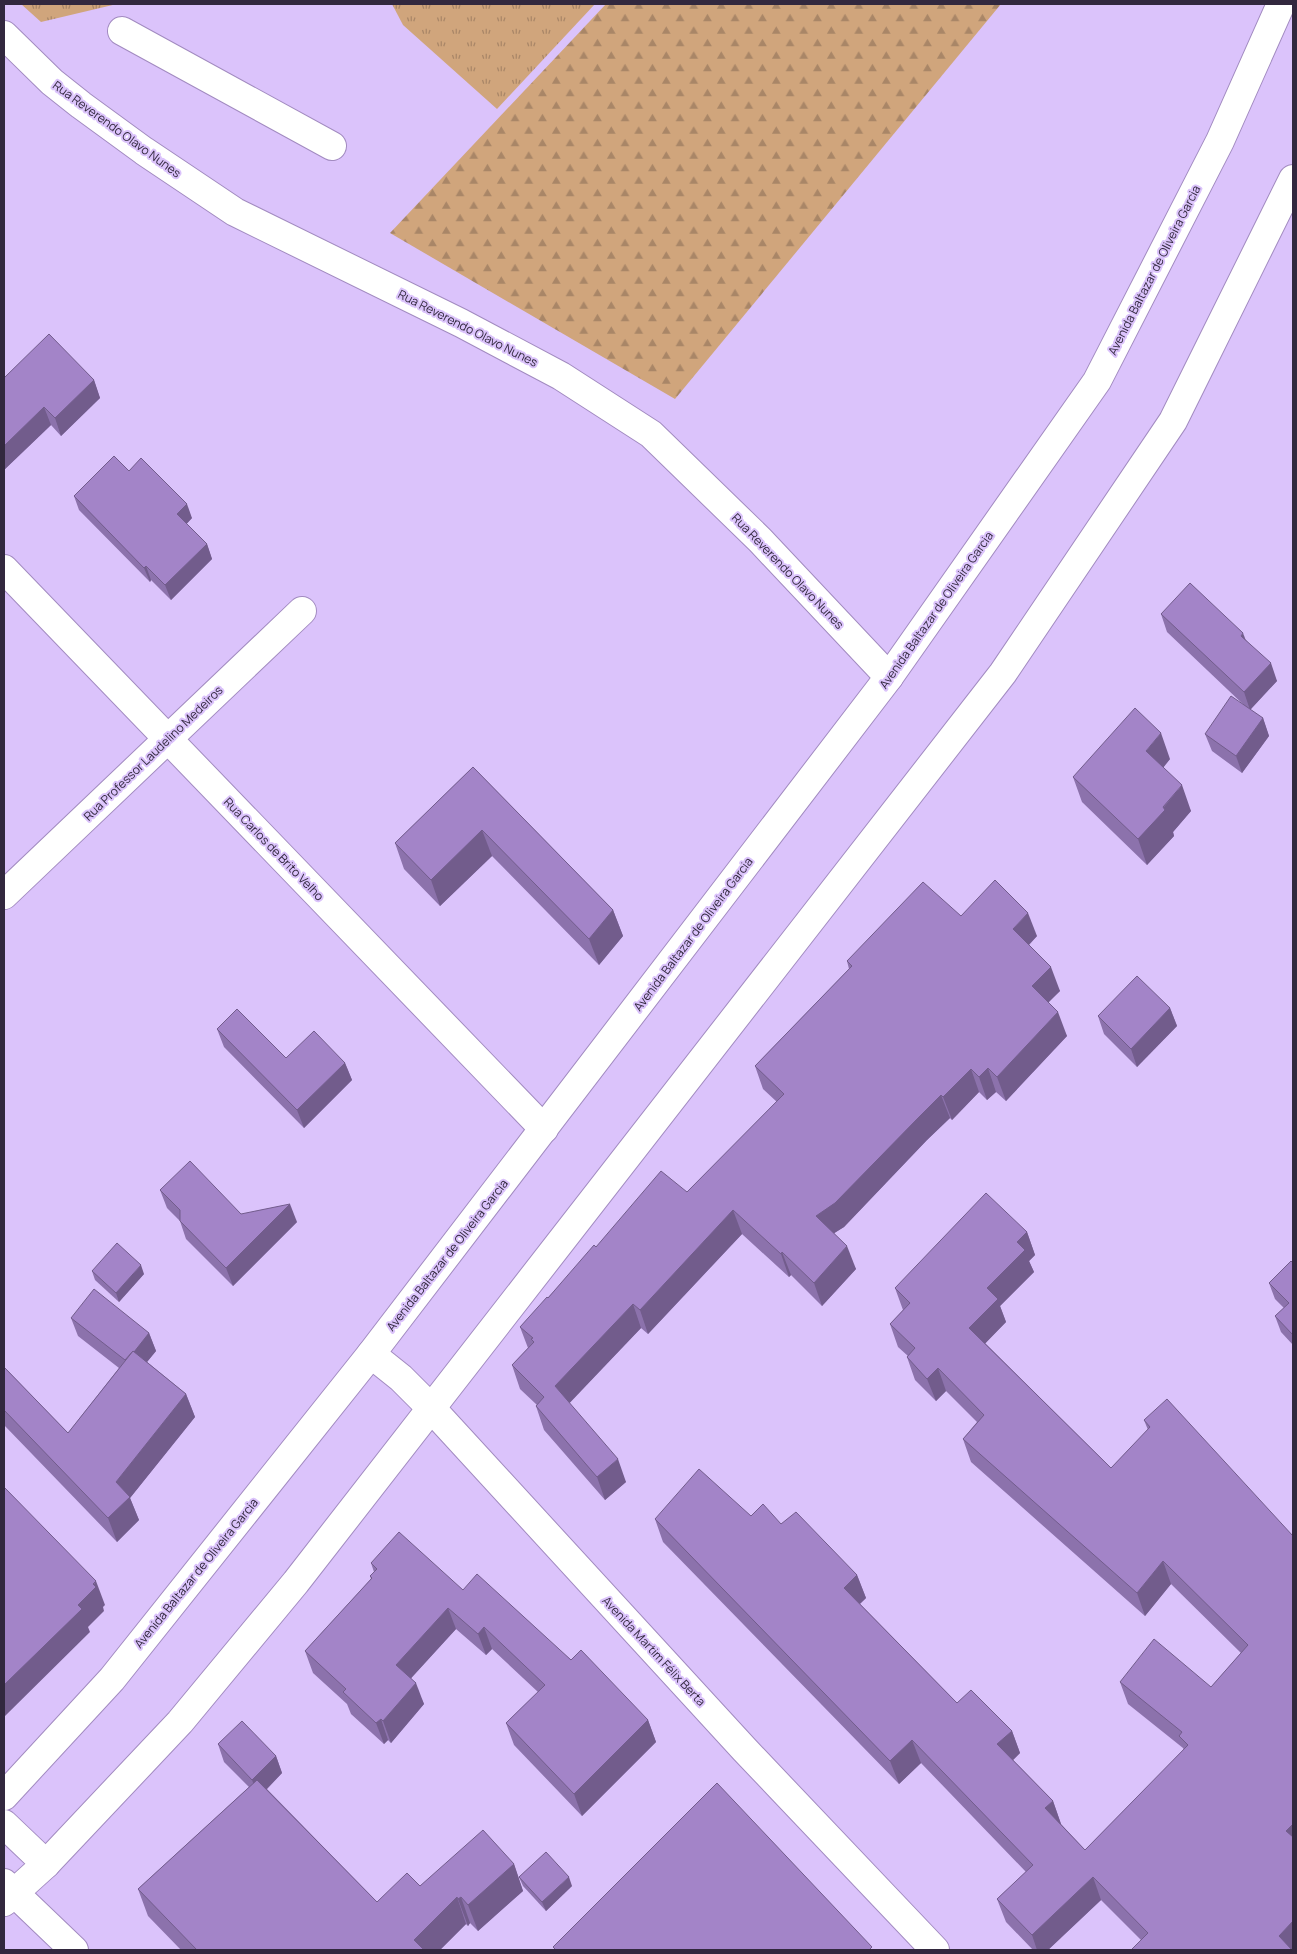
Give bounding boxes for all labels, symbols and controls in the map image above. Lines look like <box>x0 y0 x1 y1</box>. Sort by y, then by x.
street label: Rua Reverendo Olavo Nunes <box>49 77 185 181</box>
street label: Avenida Baltazar de Oliveira Garcia <box>1104 182 1204 358</box>
street label: Rua Reverendo Olavo Nunes <box>395 285 541 371</box>
street label: Rua Reverendo Olavo Nunes <box>728 509 848 633</box>
street label: Avenida Baltazar de Oliveira Garcia <box>875 528 997 692</box>
street label: Rua Professor Laudelino Medeiros <box>80 682 226 824</box>
street label: Rua Carlos de Brito Velho <box>220 794 328 904</box>
street label: Avenida Baltazar de Oliveira Garcia <box>629 854 757 1014</box>
street label: Avenida Baltazar de Oliveira Garcia <box>382 1175 512 1335</box>
street label: Avenida Baltazar de Oliveira Garcia <box>130 1494 262 1652</box>
street label: Avenida Martim Félix Berta <box>599 1592 709 1710</box>

